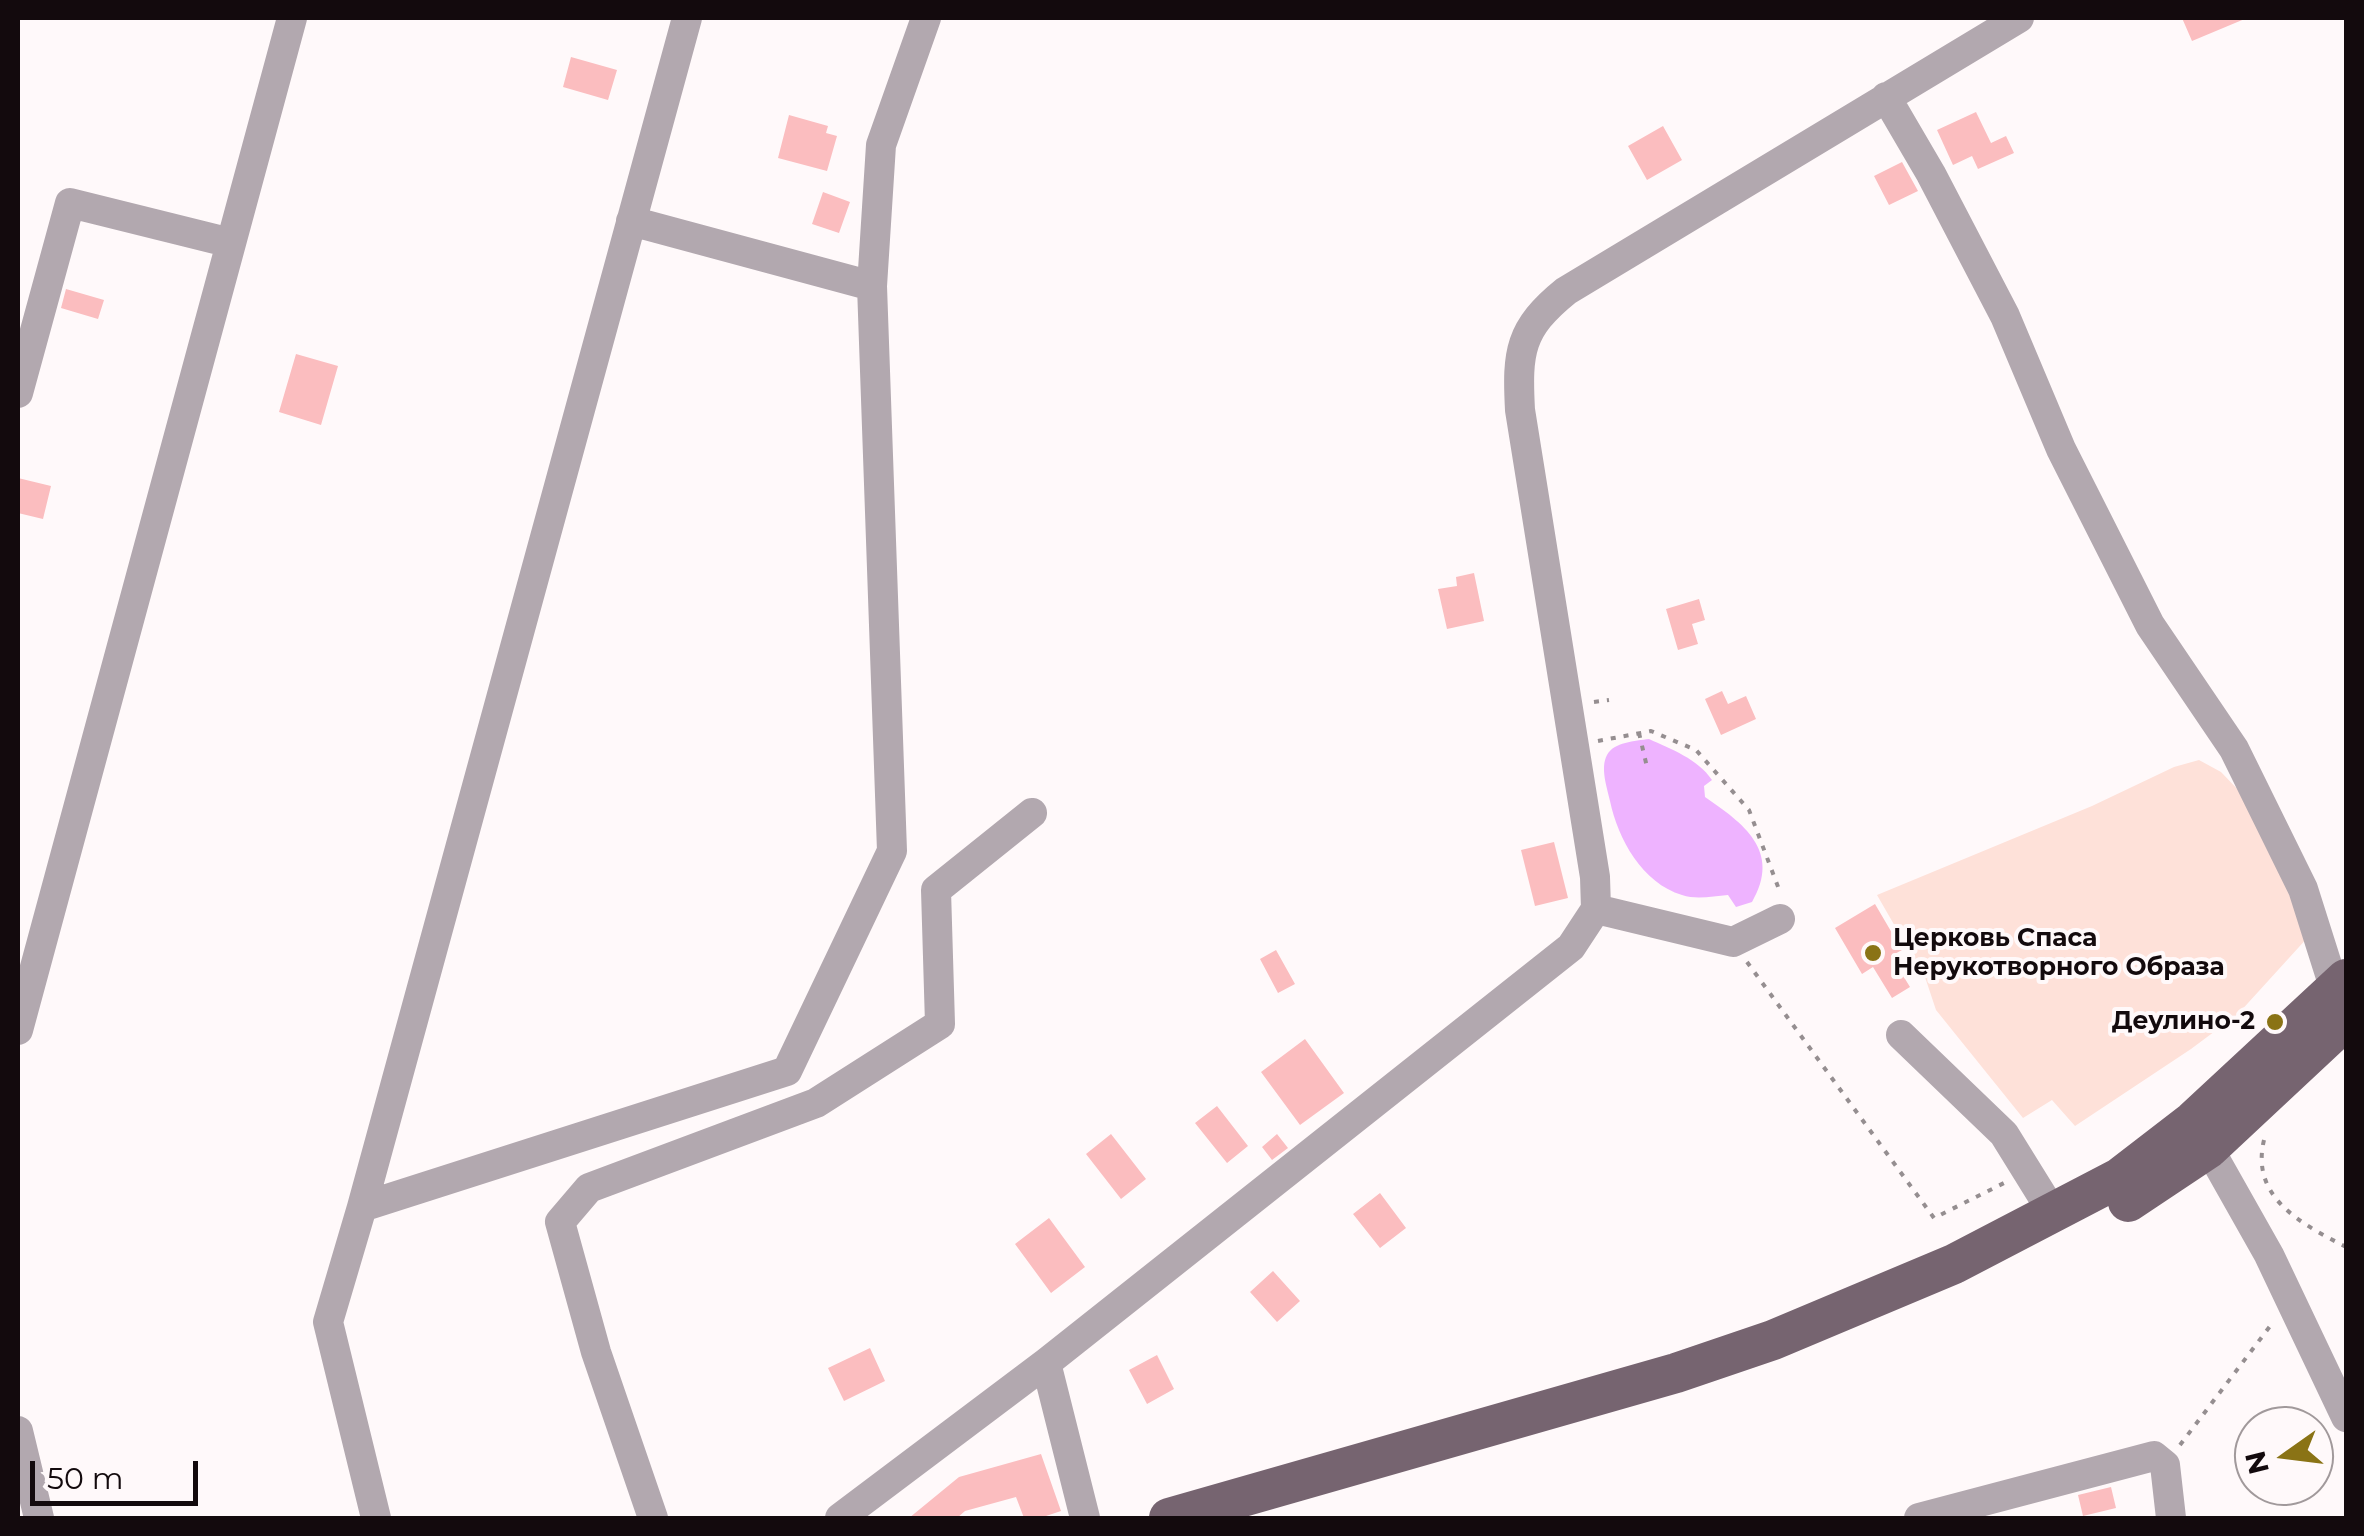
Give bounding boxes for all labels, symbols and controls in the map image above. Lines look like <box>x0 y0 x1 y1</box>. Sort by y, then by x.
place label: Церковь Спаса Нерукотворного Образа <box>1893 924 2225 983</box>
marker: Церковь Спаса Нерукотворного Образа <box>1862 942 1884 964</box>
place label: Деулино-2 <box>2112 1007 2255 1037</box>
marker: Деулино-2 <box>2264 1011 2286 1033</box>
north arrow <box>2234 1406 2334 1506</box>
scale bar <box>35 1441 202 1503</box>
text: N <box>2238 1448 2276 1478</box>
text: 50 m <box>47 1460 124 1497</box>

